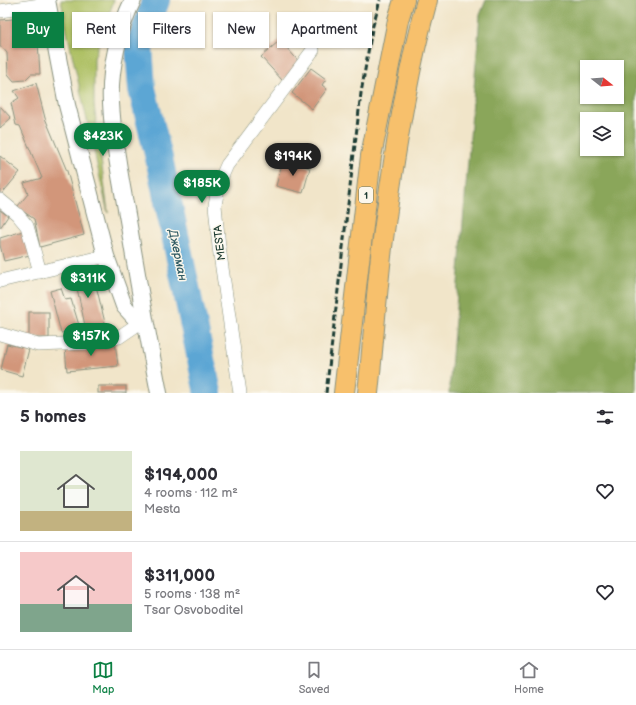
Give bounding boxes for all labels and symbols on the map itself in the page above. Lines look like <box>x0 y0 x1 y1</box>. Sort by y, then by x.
north arrow <box>580 60 624 104</box>
pin: $423K <box>75 123 131 157</box>
pin: $194K <box>265 143 321 177</box>
pin: $185K <box>174 170 230 204</box>
road number: 1 <box>359 187 373 203</box>
street label: MESTA <box>211 224 228 261</box>
water label: Джерман <box>165 227 190 282</box>
pin: $311K <box>60 265 116 299</box>
pin: $157K <box>63 323 119 357</box>

